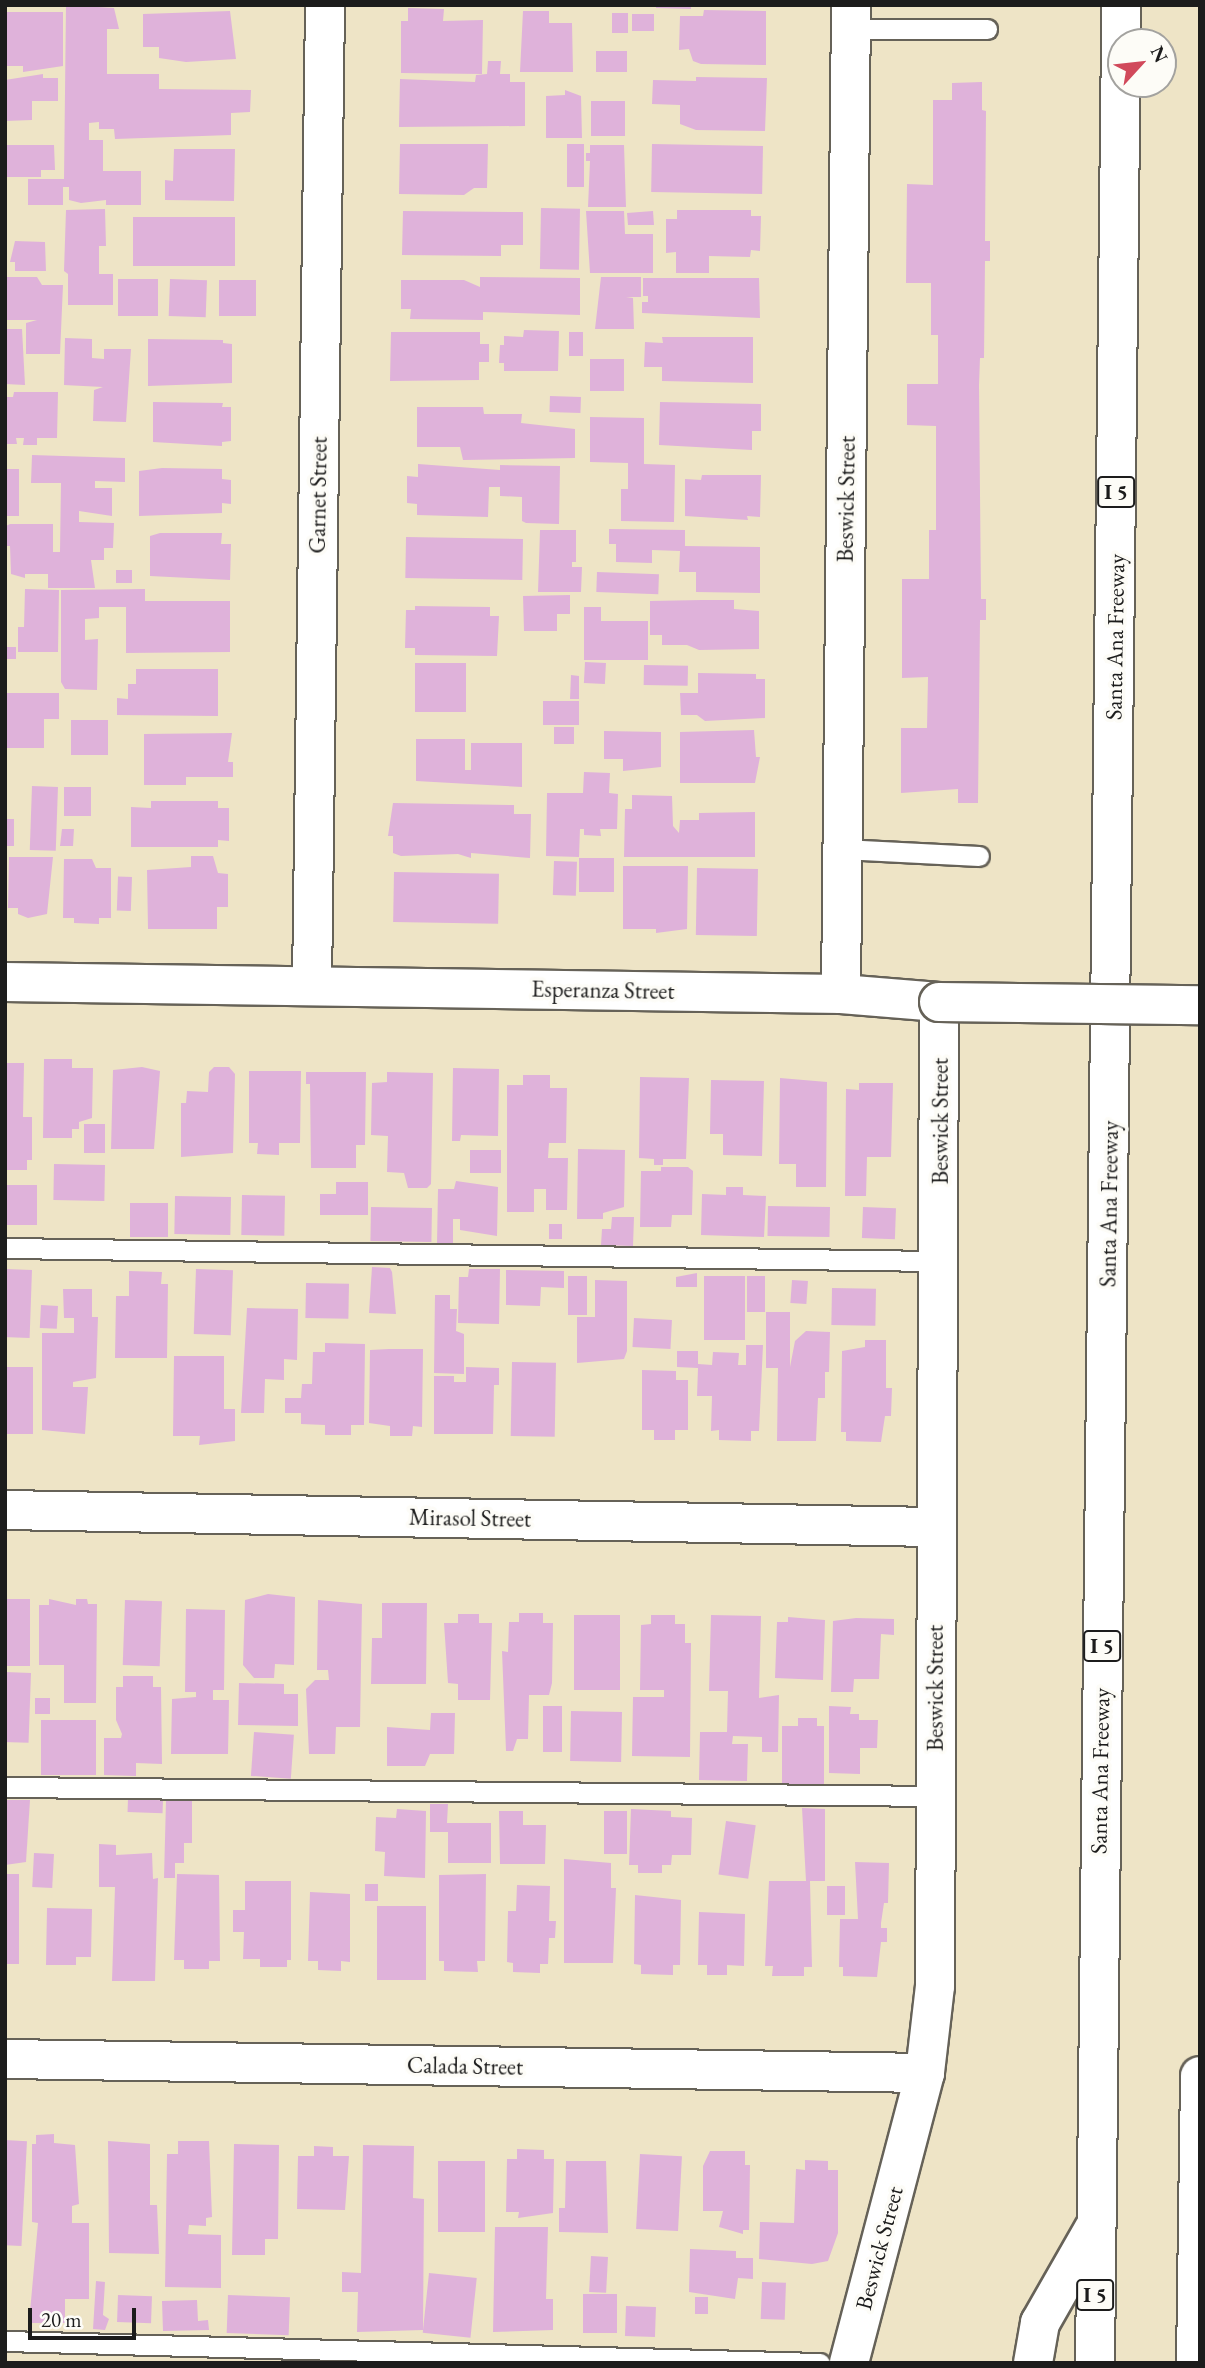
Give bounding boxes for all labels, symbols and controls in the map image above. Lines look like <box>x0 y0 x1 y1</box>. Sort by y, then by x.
north arrow <box>1107 28 1177 98</box>
text: N <box>1145 42 1174 67</box>
street label: Beswick Street <box>831 435 861 563</box>
street label: Garnet Street <box>303 436 333 554</box>
road number: I 5 <box>1097 475 1135 510</box>
street label: Santa Ana Freeway <box>1100 554 1130 720</box>
street label: Esperanza Street <box>531 975 675 1005</box>
street label: Beswick Street <box>926 1058 954 1184</box>
street label: Santa Ana Freeway <box>1094 1121 1124 1287</box>
street label: Mirasol Street <box>409 1503 531 1533</box>
street label: Beswick Street <box>921 1625 949 1751</box>
road number: I 5 <box>1083 1628 1121 1664</box>
street label: Santa Ana Freeway <box>1085 1688 1115 1854</box>
street label: Calada Street <box>407 2051 523 2081</box>
street label: Beswick Street <box>849 2183 909 2313</box>
road number: I 5 <box>1076 2278 1114 2312</box>
scale bar <box>32 2294 140 2338</box>
text: 20 m <box>41 2306 82 2333</box>

